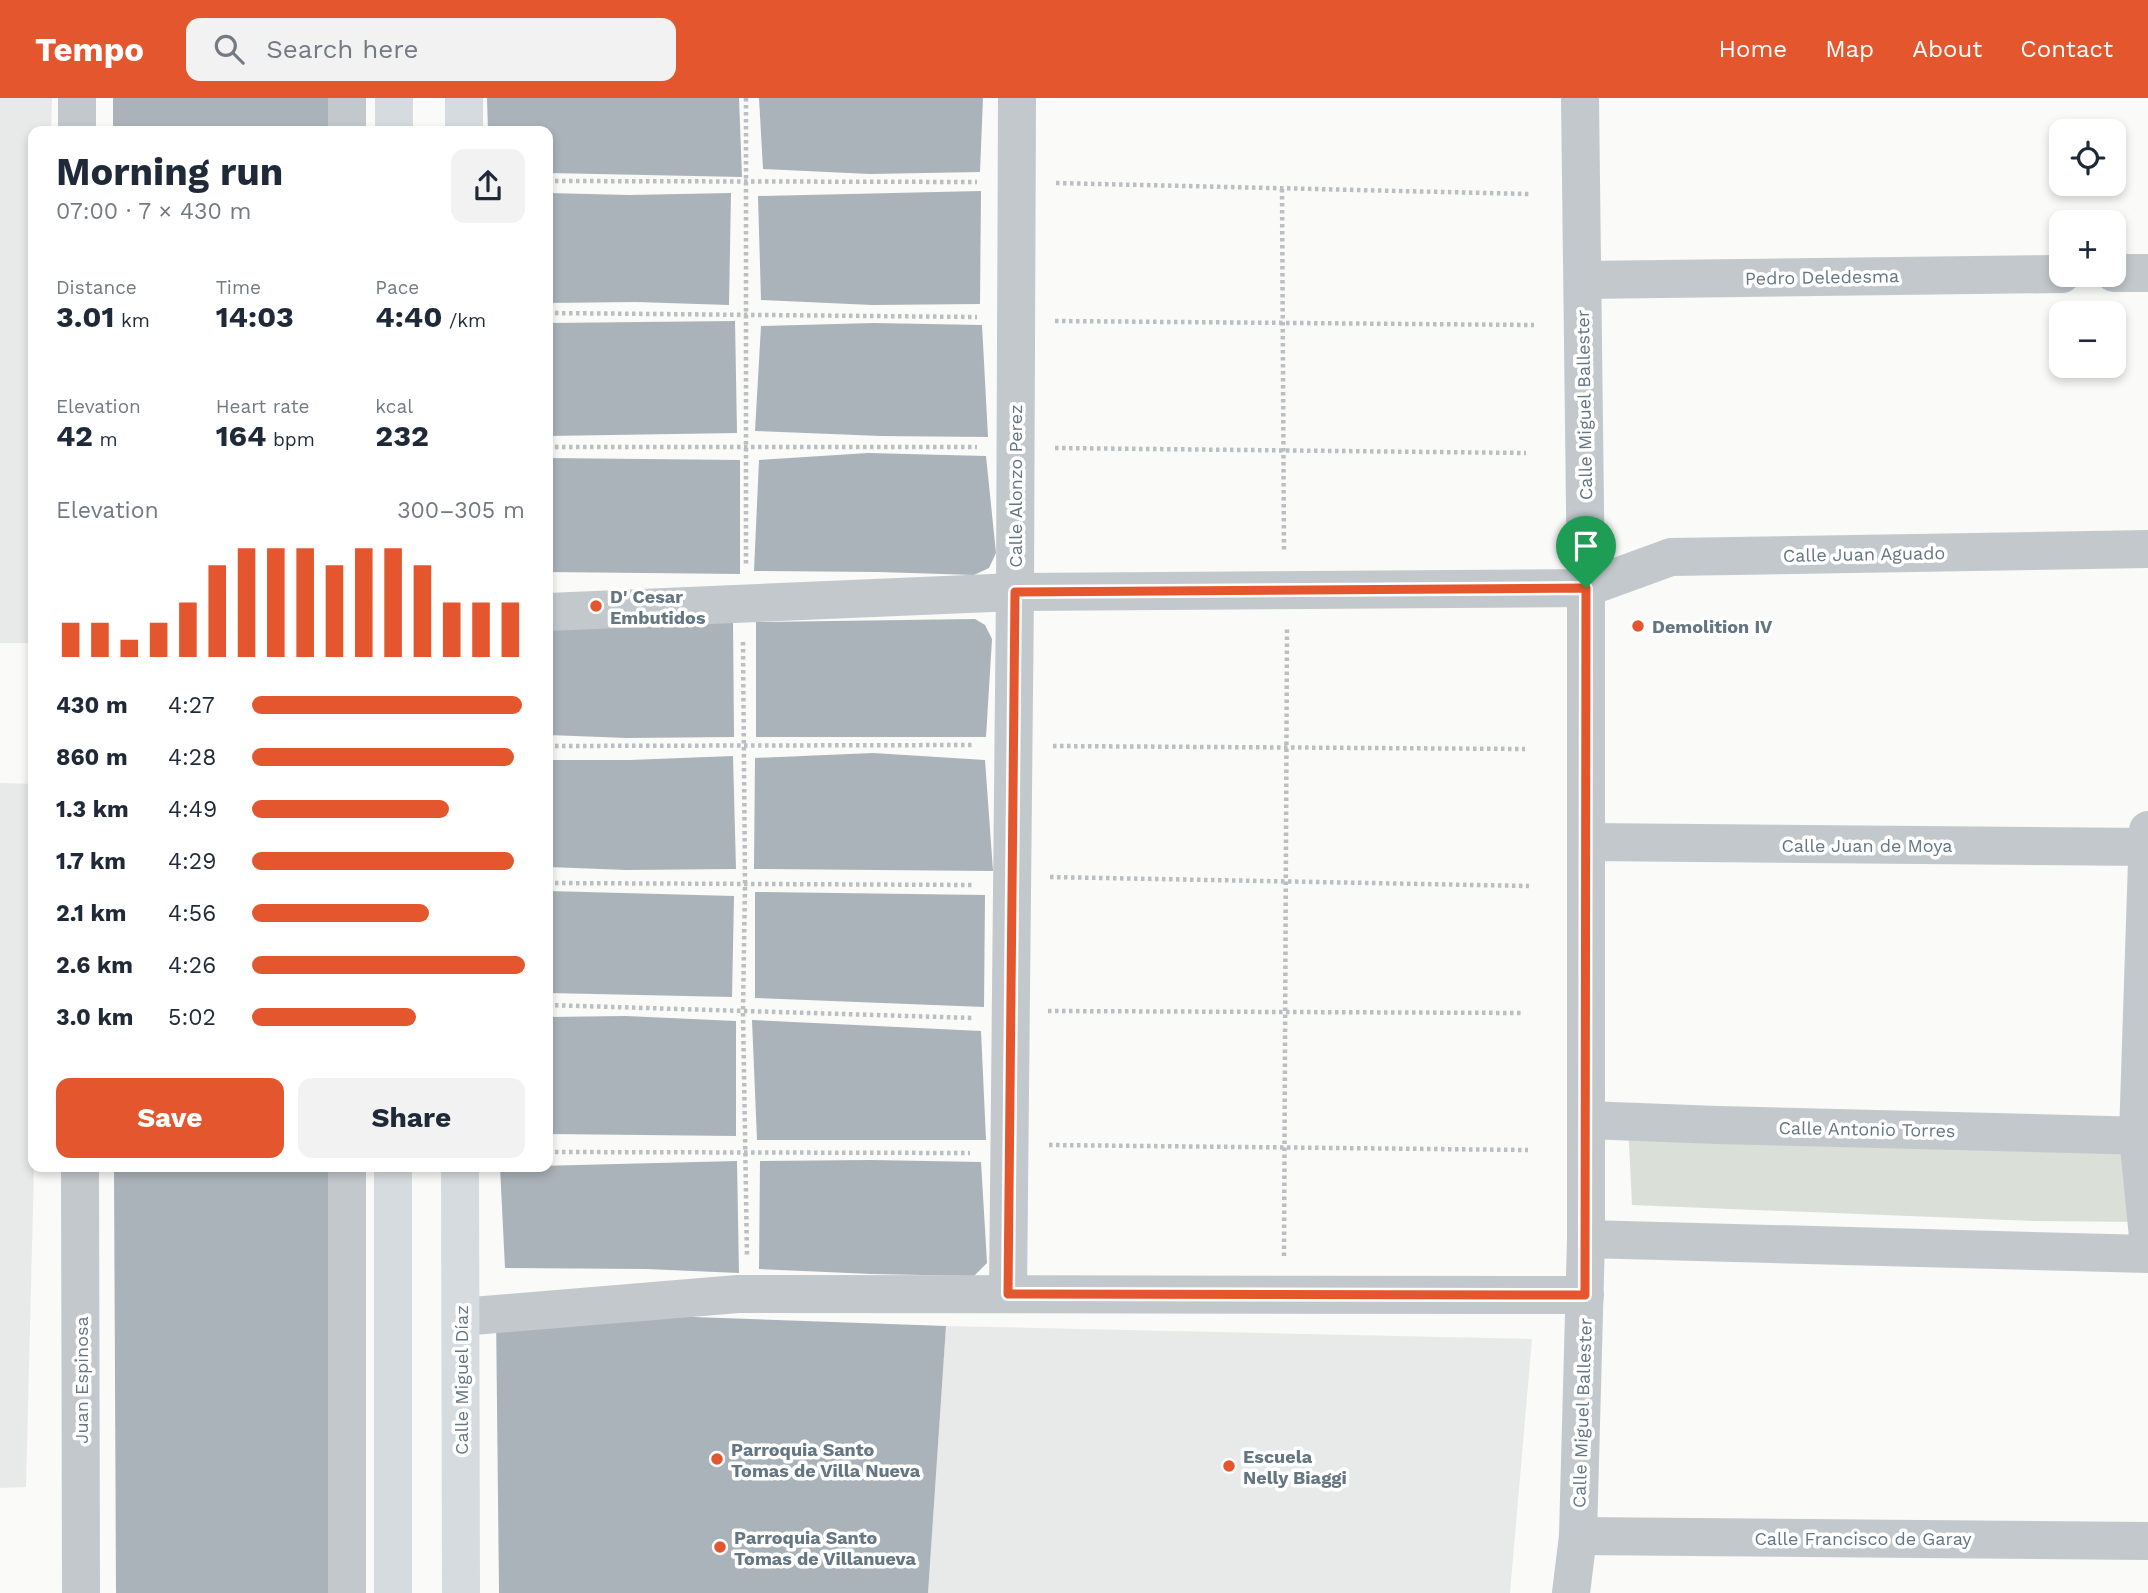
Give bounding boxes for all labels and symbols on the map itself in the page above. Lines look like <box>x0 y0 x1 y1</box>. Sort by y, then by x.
street label: Pedro Deledesma <box>1745 265 1899 289</box>
street label: Calle Miguel Ballester <box>1572 310 1596 500</box>
street label: Calle Alonzo Perez <box>1005 404 1026 568</box>
pin <box>1556 516 1616 588</box>
street label: Calle Juan Aguado <box>1783 542 1945 566</box>
place label: D' Cesar Embutidos <box>610 586 706 628</box>
marker: D' Cesar Embutidos <box>588 598 604 614</box>
place label: Demolition IV <box>1652 616 1773 637</box>
marker: Demolition IV <box>1630 618 1646 634</box>
street label: Calle Juan de Moya <box>1781 835 1953 856</box>
street label: Calle Antonio Torres <box>1778 1117 1956 1141</box>
street label: Calle Miguel Díaz <box>451 1305 472 1455</box>
street label: Juan Espinosa <box>71 1316 92 1444</box>
street label: Calle Miguel Ballester <box>1568 1317 1596 1509</box>
place label: Parroquia Santo Tomas de Villa Nueva <box>731 1439 921 1481</box>
place label: Escuela Nelly Biaggi <box>1243 1446 1347 1488</box>
marker: Parroquia Santo Tomas de Villa Nueva <box>709 1451 725 1467</box>
marker: Escuela Nelly Biaggi <box>1221 1458 1237 1474</box>
place label: Parroquia Santo Tomas de Villanueva <box>734 1527 917 1569</box>
street label: Calle Francisco de Garay <box>1754 1528 1972 1549</box>
marker: Parroquia Santo Tomas de Villanueva <box>712 1539 728 1555</box>

